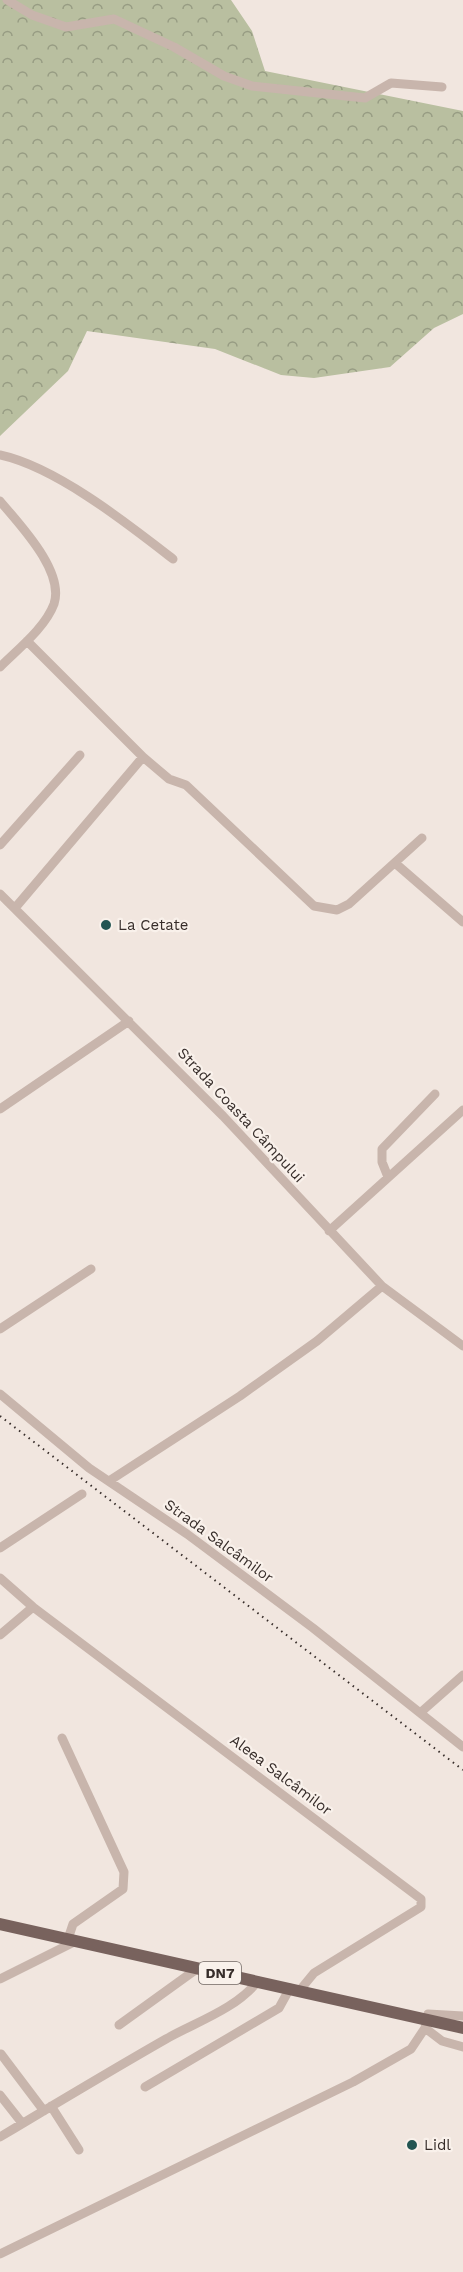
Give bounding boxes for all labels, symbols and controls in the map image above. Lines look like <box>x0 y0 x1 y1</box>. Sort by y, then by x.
place label: La Cetate <box>118 916 188 934</box>
marker: La Cetate <box>99 918 113 932</box>
street label: Strada Coasta Câmpului <box>174 1044 308 1186</box>
street label: Strada Salcâmilor <box>161 1495 277 1587</box>
street label: Aleea Salcâmilor <box>227 1731 335 1819</box>
road number: DN7 <box>199 1962 241 1984</box>
place label: Lidl <box>424 2136 451 2154</box>
marker: Lidl <box>405 2138 419 2152</box>

